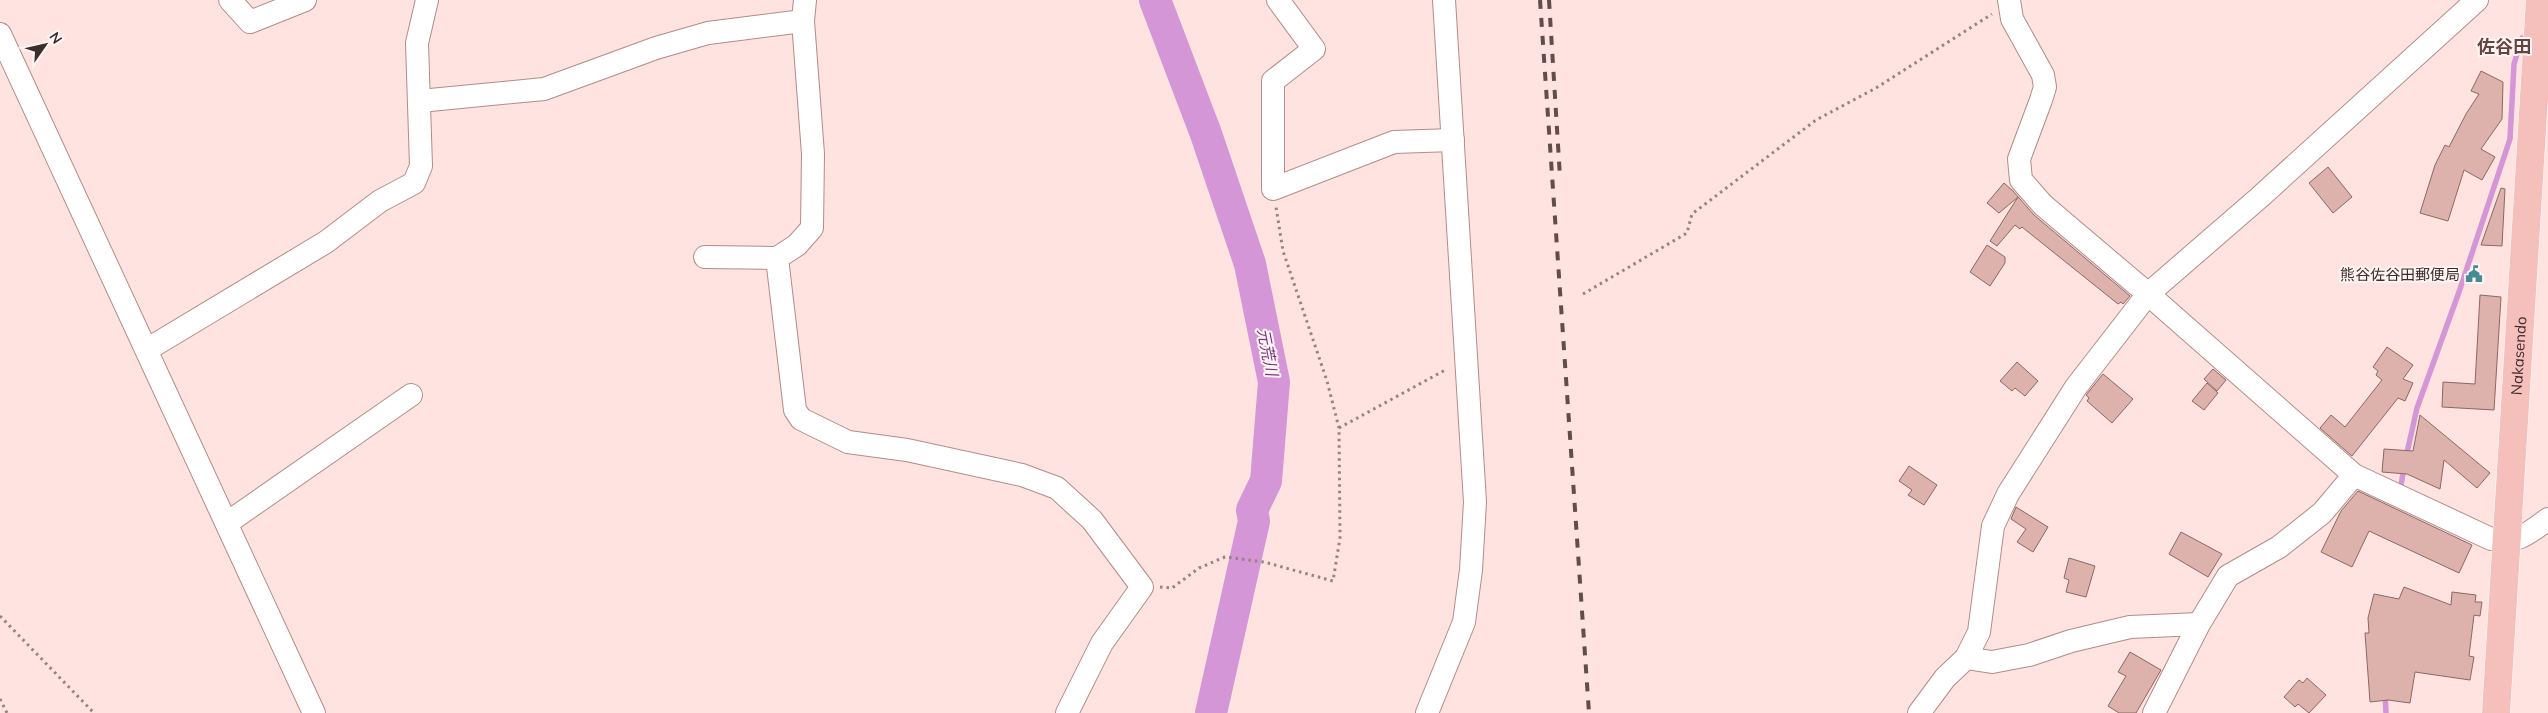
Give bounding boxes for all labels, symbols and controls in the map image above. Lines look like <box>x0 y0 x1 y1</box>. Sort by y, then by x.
north arrow <box>20 20 70 70</box>
text: N <box>45 28 66 47</box>
district label: 佐谷田 <box>2477 35 2531 58</box>
public building icon: 熊谷佐谷田郵便局 <box>2464 264 2484 284</box>
place label: 熊谷佐谷田郵便局 <box>2340 265 2460 284</box>
street label: Nakasendo <box>2506 316 2530 396</box>
water label: 元荒川 <box>1254 327 1283 379</box>

